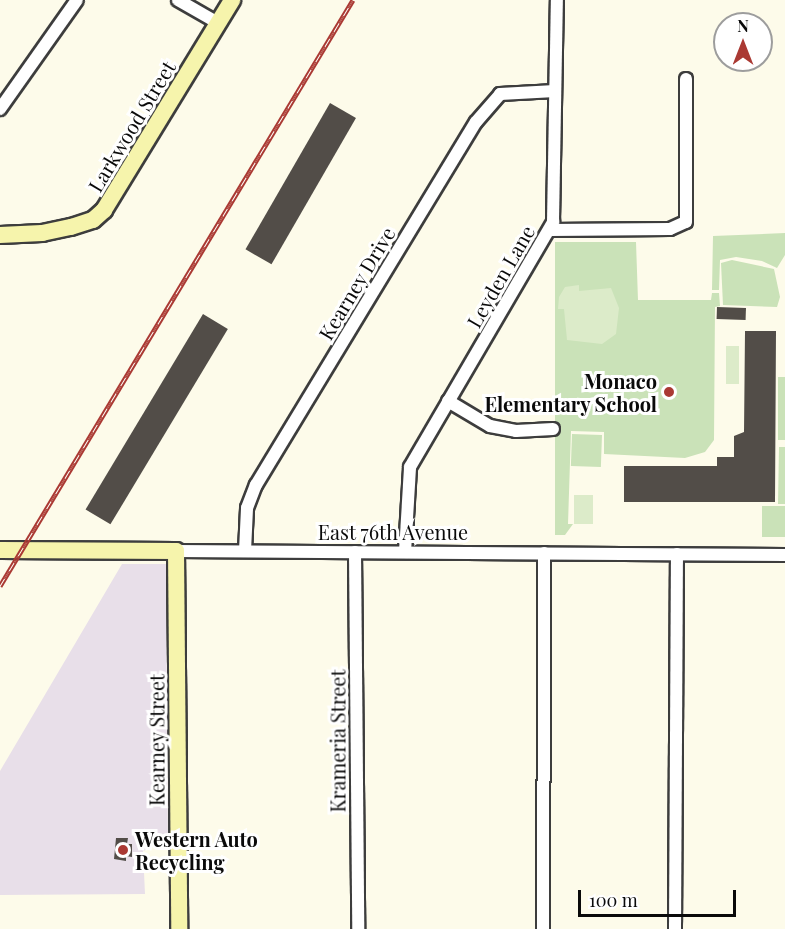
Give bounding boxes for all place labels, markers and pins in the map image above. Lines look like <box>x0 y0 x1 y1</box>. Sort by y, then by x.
place label: Monaco Elementary School <box>484 368 657 415</box>
marker: Monaco Elementary School <box>662 385 676 399</box>
place label: Western Auto Recycling <box>135 826 259 873</box>
marker: Western Auto Recycling <box>116 843 130 857</box>

